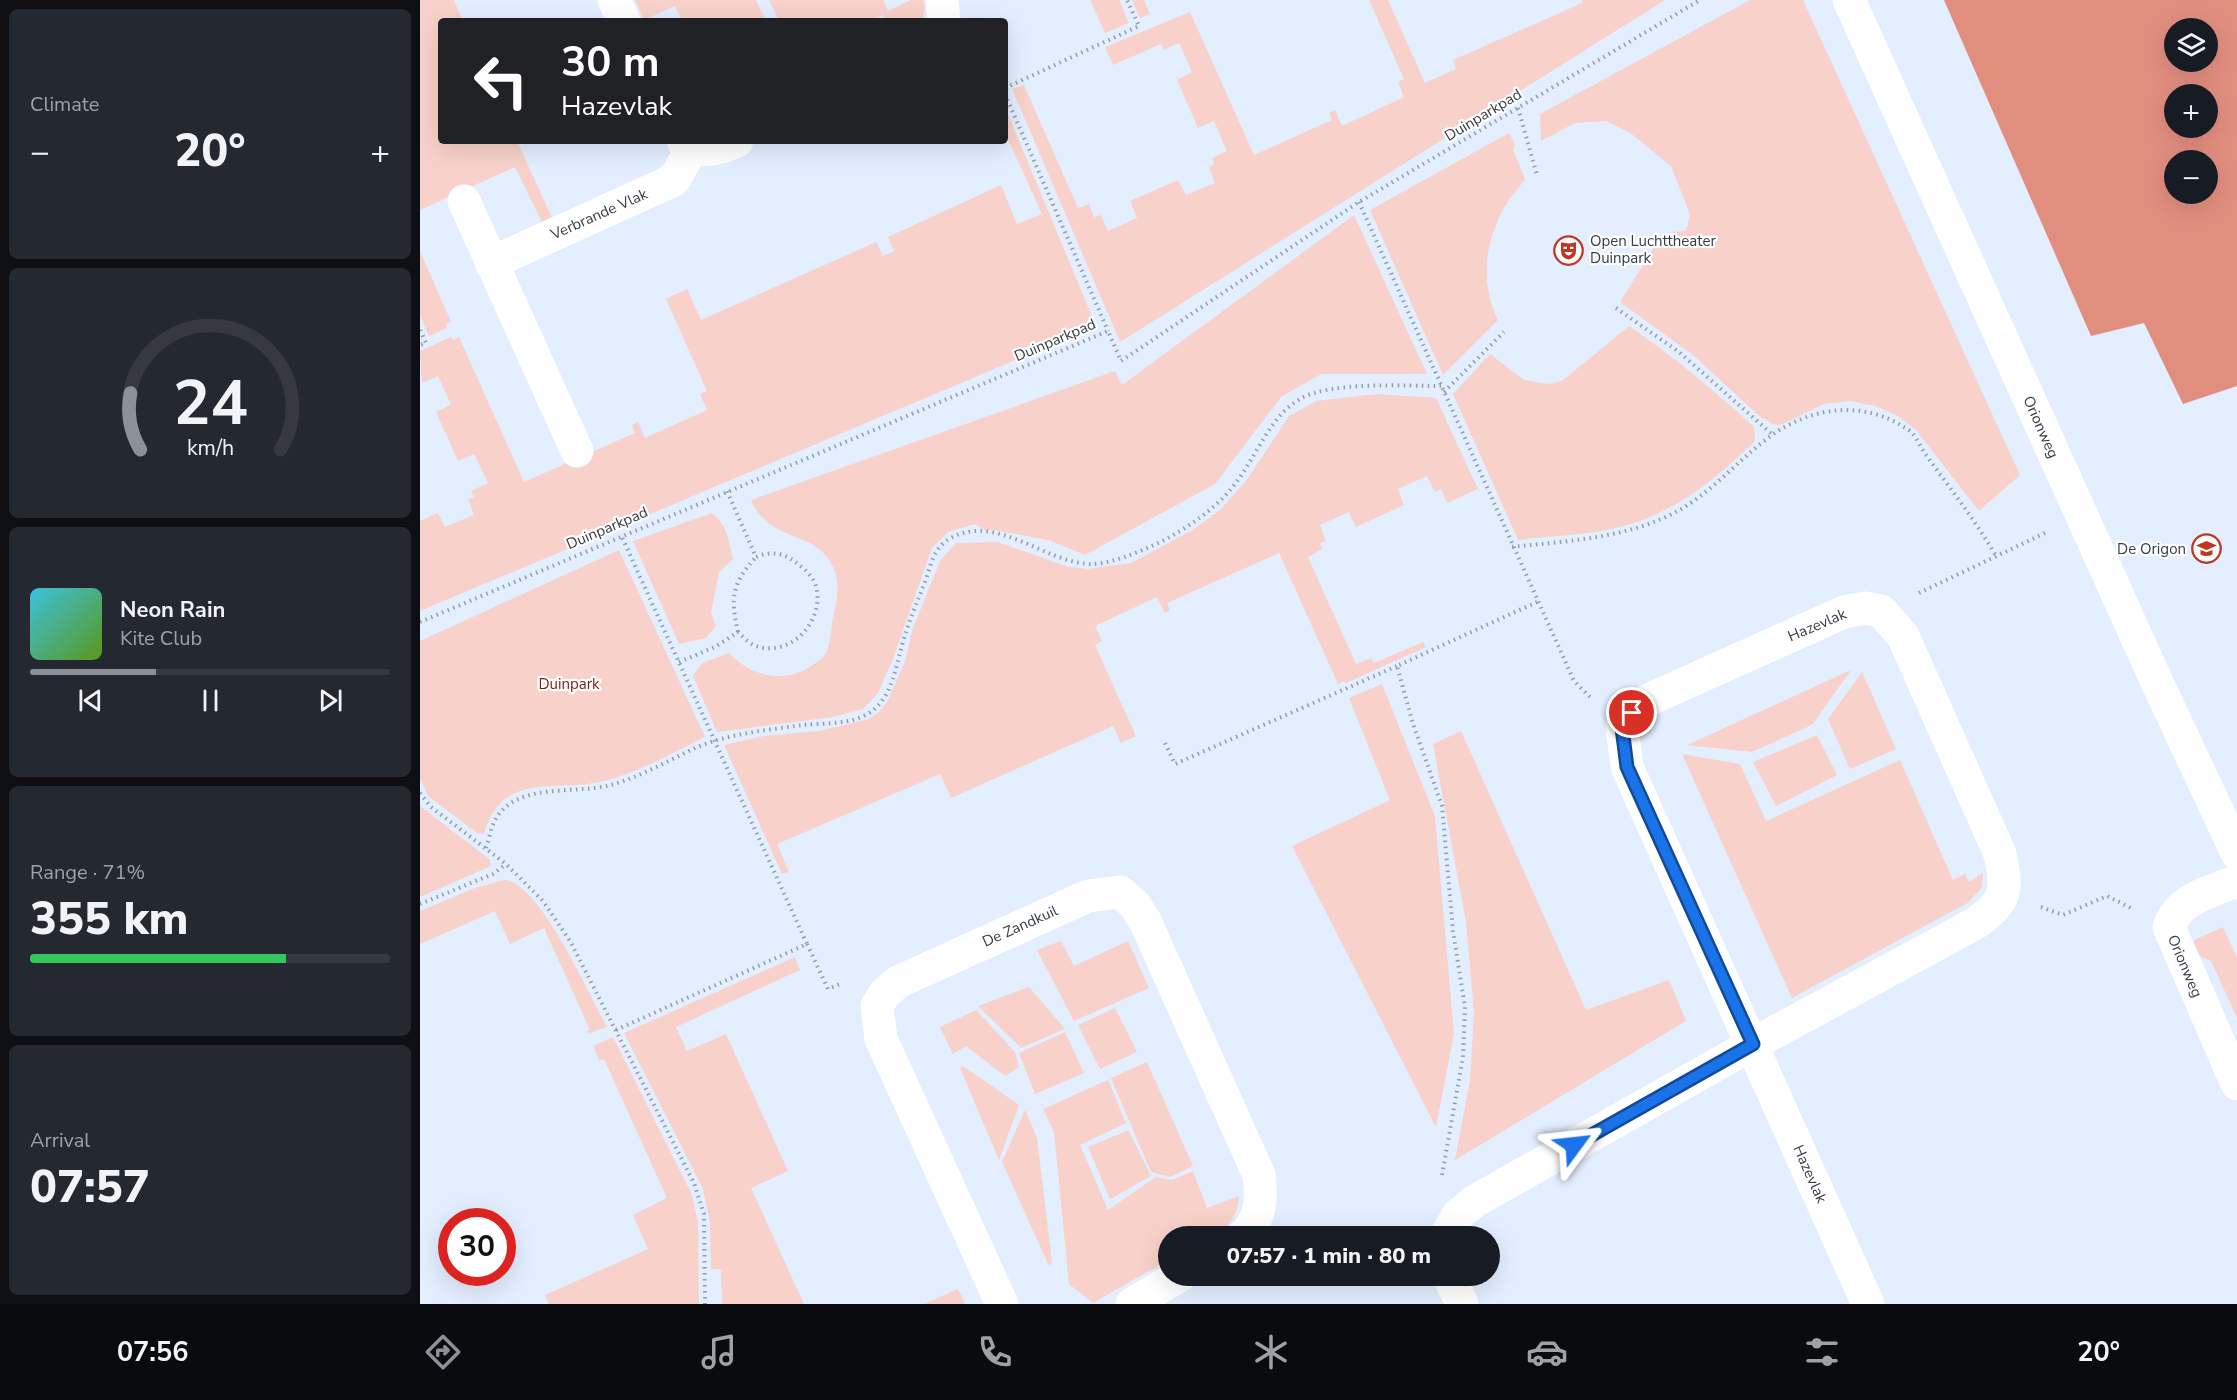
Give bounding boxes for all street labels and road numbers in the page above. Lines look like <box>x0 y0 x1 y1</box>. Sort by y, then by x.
street label: Duinparkpad <box>1441 84 1525 146</box>
street label: Verbrande Vlak <box>546 183 651 245</box>
street label: Duinparkpad <box>1011 314 1099 366</box>
street label: Orionweg <box>2018 393 2064 461</box>
street label: Duinparkpad <box>563 502 651 554</box>
street label: Hazevlak <box>1785 604 1850 646</box>
street label: De Zandkuil <box>979 900 1061 952</box>
street label: Orionweg <box>2163 932 2207 1000</box>
street label: Hazevlak <box>1788 1142 1832 1207</box>

